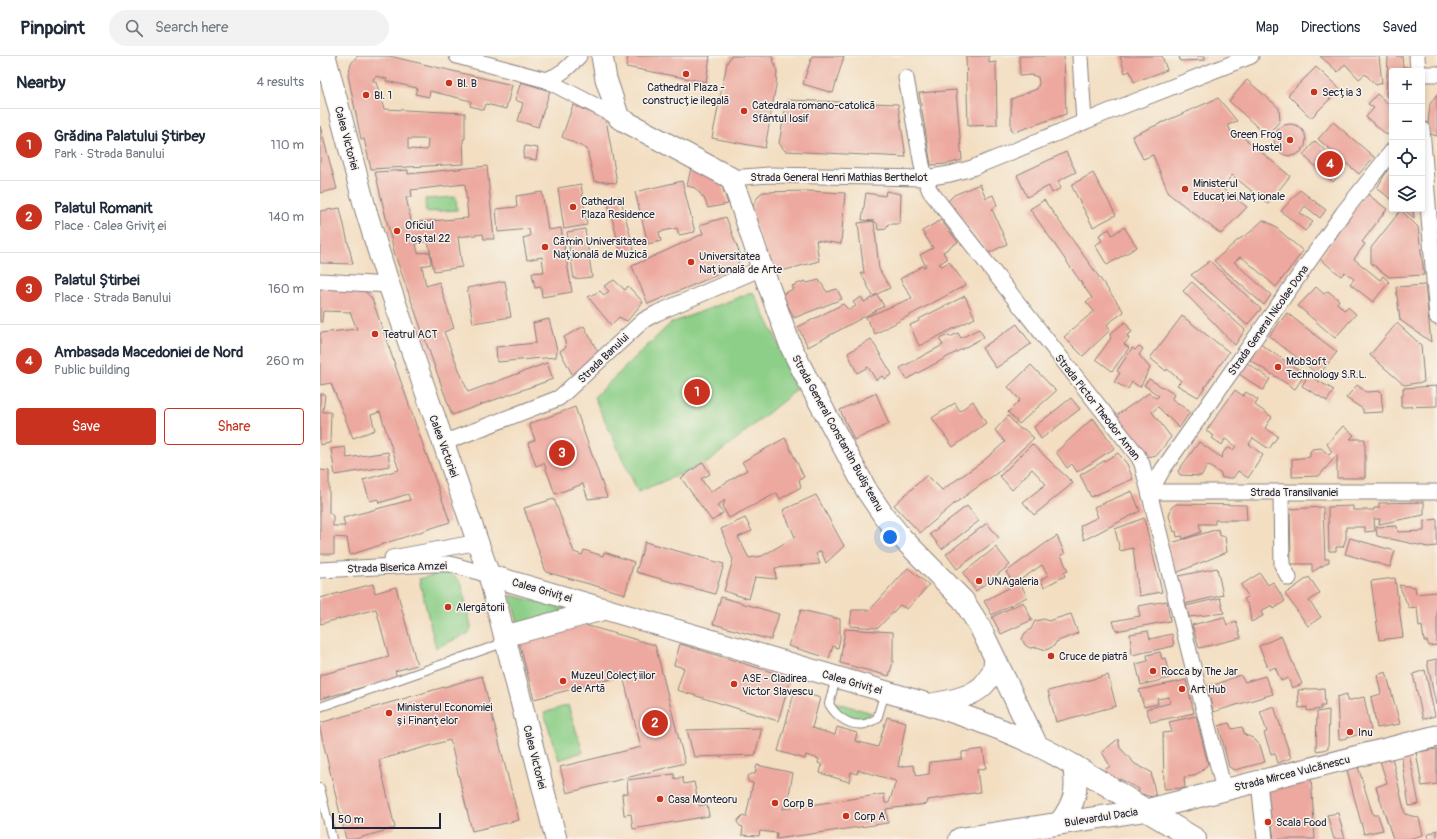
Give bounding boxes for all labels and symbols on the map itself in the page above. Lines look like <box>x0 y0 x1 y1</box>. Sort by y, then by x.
marker: Cathedral Plaza - construcție ilegală <box>681 69 691 79</box>
place label: Bl. B <box>457 77 477 90</box>
marker: Bl. B <box>444 78 454 88</box>
place label: Cathedral Plaza - construcție ilegală <box>642 81 730 107</box>
place label: Secția 3 <box>1322 86 1362 99</box>
marker: Secția 3 <box>1309 87 1319 97</box>
place label: Bl. 1 <box>374 89 392 102</box>
marker: Bl. 1 <box>361 90 371 100</box>
place label: Catedrala romano-catolică Sfântul Iosif <box>752 99 875 125</box>
street label: Calea Victoriei <box>332 105 361 171</box>
marker: Catedrala romano-catolică Sfântul Iosif <box>739 106 749 116</box>
place label: Green Frog Hostel <box>1230 128 1282 154</box>
marker: Green Frog Hostel <box>1285 135 1295 145</box>
pin: 4 <box>1317 149 1343 179</box>
street label: Strada General Henri Mathias Berthelot <box>750 171 928 184</box>
place label: Ministerul Educației Naționale <box>1193 177 1286 203</box>
marker: Ministerul Educației Naționale <box>1180 184 1190 194</box>
place label: Cathedral Plaza Residence <box>581 195 655 221</box>
marker: Cathedral Plaza Residence <box>568 202 578 212</box>
place label: Oficiul Poștal 22 <box>405 219 450 245</box>
marker: Oficiul Poștal 22 <box>392 226 402 236</box>
place label: Cămin Universitatea Națională de Muzică <box>553 235 648 261</box>
marker: Cămin Universitatea Națională de Muzică <box>540 242 550 252</box>
place label: Universitatea Națională de Arte <box>699 250 783 276</box>
marker: Universitatea Națională de Arte <box>686 257 696 267</box>
street label: Strada General Nicolae Dona <box>1225 263 1311 378</box>
place label: Teatrul ACT <box>383 328 438 341</box>
marker: Teatrul ACT <box>370 329 380 339</box>
street label: Strada Banului <box>575 331 632 386</box>
street label: Strada Pictor Theodor Aman <box>1052 352 1143 463</box>
street label: Strada General Constantin Budișteanu <box>789 353 886 514</box>
place label: MobSoft Technology S.R.L. <box>1286 355 1367 381</box>
marker: MobSoft Technology S.R.L. <box>1273 362 1283 372</box>
pin: 1 <box>684 377 710 407</box>
street label: Calea Victoriei <box>426 413 461 479</box>
pin: 3 <box>549 438 575 468</box>
street label: Strada Transilvaniei <box>1250 486 1338 499</box>
your location <box>880 527 900 547</box>
street label: Strada Biserica Amzei <box>347 559 447 576</box>
place label: UNAgaleria <box>987 575 1039 588</box>
street label: Calea Griviței <box>510 576 573 605</box>
marker: UNAgaleria <box>974 576 984 586</box>
place label: Alergătorii <box>456 601 505 614</box>
marker: Alergătorii <box>443 602 453 612</box>
place label: Cruce de piatră <box>1059 650 1128 663</box>
marker: Cruce de piatră <box>1046 651 1056 661</box>
place label: Rocca by The Jar <box>1161 665 1238 678</box>
marker: Rocca by The Jar <box>1148 666 1158 676</box>
street label: Calea Griviței <box>820 668 883 697</box>
place label: Muzeul Colecțiilor de Artă <box>571 669 656 695</box>
place label: ASE - Cladirea Victor Slavescu <box>742 672 813 698</box>
marker: Muzeul Colecțiilor de Artă <box>558 676 568 686</box>
marker: ASE - Cladirea Victor Slavescu <box>729 679 739 689</box>
place label: Art Hub <box>1190 683 1226 696</box>
marker: Art Hub <box>1177 684 1187 694</box>
place label: Ministerul Economiei și Finanțelor <box>397 701 492 727</box>
marker: Ministerul Economiei și Finanțelor <box>384 708 394 718</box>
pin: 2 <box>642 708 668 738</box>
street label: Calea Victoriei <box>520 724 549 790</box>
place label: Inu <box>1358 726 1373 739</box>
marker: Inu <box>1345 727 1355 737</box>
street label: Strada Mircea Vulcănescu <box>1233 753 1351 794</box>
place label: Casa Monteoru <box>668 793 737 806</box>
marker: Casa Monteoru <box>655 794 665 804</box>
place label: Corp B <box>783 797 813 810</box>
marker: Corp B <box>770 798 780 808</box>
street label: Bulevardul Dacia <box>1063 805 1139 830</box>
place label: Corp A <box>854 810 885 823</box>
scale bar <box>332 811 441 830</box>
marker: Corp A <box>841 811 851 821</box>
place label: Scala Food <box>1276 816 1327 829</box>
marker: Scala Food <box>1263 817 1273 827</box>

